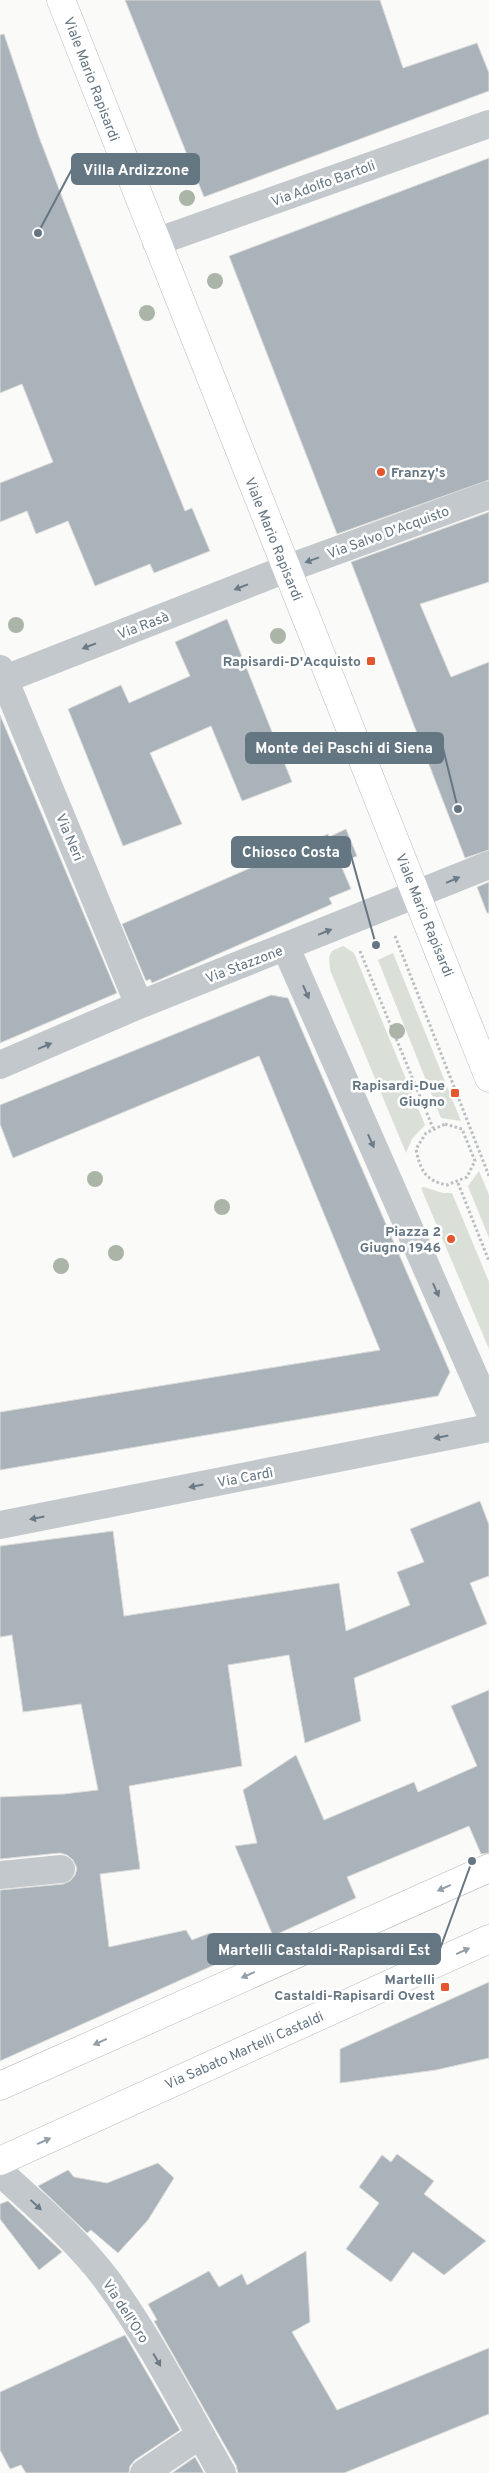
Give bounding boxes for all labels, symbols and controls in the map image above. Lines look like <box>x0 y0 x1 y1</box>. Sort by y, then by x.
street label: Viale Mario Rapisardi <box>59 15 122 144</box>
callout: Villa Ardizzone <box>72 154 199 184</box>
street label: Via Adolfo Bartoli <box>269 158 378 211</box>
text: Villa Ardizzone <box>83 162 189 181</box>
place label: Franzy's <box>391 465 446 482</box>
marker: Franzy's <box>375 466 387 478</box>
street label: Viale Mario Rapisardi <box>240 475 305 604</box>
street label: Via Salvo D'Acquisto <box>325 503 452 563</box>
one-way arrow <box>304 556 319 564</box>
one-way arrow <box>233 583 248 591</box>
street label: Via Rasà <box>115 609 172 644</box>
one-way arrow <box>82 643 97 650</box>
place label: Rapisardi-D'Acquisto <box>223 654 361 671</box>
marker: Rapisardi-D'Acquisto <box>365 655 377 667</box>
callout: Monte dei Paschi di Siena <box>246 733 443 763</box>
text: Monte dei Paschi di Siena <box>255 740 433 759</box>
street label: Via Neri <box>51 811 86 864</box>
callout: Chiosco Costa <box>232 837 350 867</box>
text: Chiosco Costa <box>242 844 340 863</box>
street label: Viale Mario Rapisardi <box>391 851 456 980</box>
one-way arrow <box>446 875 460 883</box>
one-way arrow <box>318 928 333 936</box>
street label: Via Stazzone <box>203 943 286 988</box>
one-way arrow <box>302 985 310 999</box>
one-way arrow <box>38 1041 52 1049</box>
place label: Rapisardi-Due Giugno <box>352 1078 445 1111</box>
marker: Rapisardi-Due Giugno <box>449 1087 461 1099</box>
one-way arrow <box>367 1134 375 1148</box>
place label: Piazza 2 Giugno 1946 <box>360 1224 441 1257</box>
marker: Piazza 2 Giugno 1946 <box>445 1233 457 1245</box>
one-way arrow <box>432 1283 440 1297</box>
one-way arrow <box>433 1434 449 1442</box>
street label: Via Cardì <box>216 1465 275 1492</box>
one-way arrow <box>188 1483 204 1491</box>
one-way arrow <box>29 1514 44 1522</box>
one-way arrow <box>437 1883 452 1892</box>
callout: Martelli Castaldi-Rapisardi Est <box>208 1934 440 1964</box>
text: Martelli Castaldi-Rapisardi Est <box>218 1942 430 1961</box>
one-way arrow <box>456 1946 470 1954</box>
one-way arrow <box>241 1972 255 1980</box>
place label: Martelli Castaldi-Rapisardi Ovest <box>274 1972 435 2005</box>
marker: Martelli Castaldi-Rapisardi Ovest <box>439 1981 451 1993</box>
street label: Via Sabato Martelli Castaldi <box>163 2009 327 2094</box>
one-way arrow <box>93 2038 107 2046</box>
one-way arrow <box>37 2137 51 2145</box>
one-way arrow <box>29 2199 41 2211</box>
street label: Via dell'Oro <box>98 2277 152 2347</box>
one-way arrow <box>153 2352 161 2367</box>

